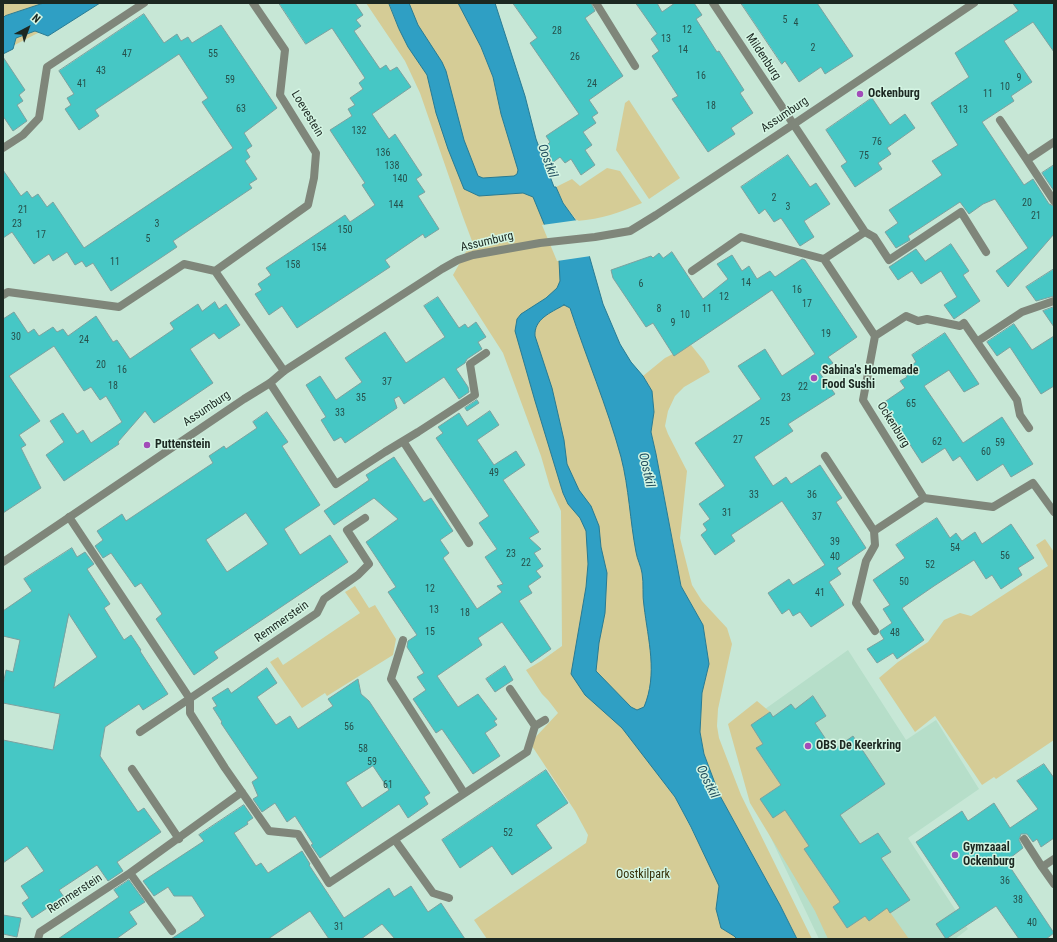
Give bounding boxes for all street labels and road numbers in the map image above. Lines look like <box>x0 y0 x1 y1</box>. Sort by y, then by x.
street label: Mildenburg <box>742 31 784 83</box>
street label: Loevestein <box>288 88 326 140</box>
street label: Assumburg <box>759 94 811 136</box>
street label: Assumburg <box>459 229 515 255</box>
street label: Assumburg <box>181 388 233 430</box>
street label: Ockenburg <box>873 400 913 450</box>
street label: Remmerstein <box>252 598 312 646</box>
street label: Remmerstein <box>45 871 105 917</box>

